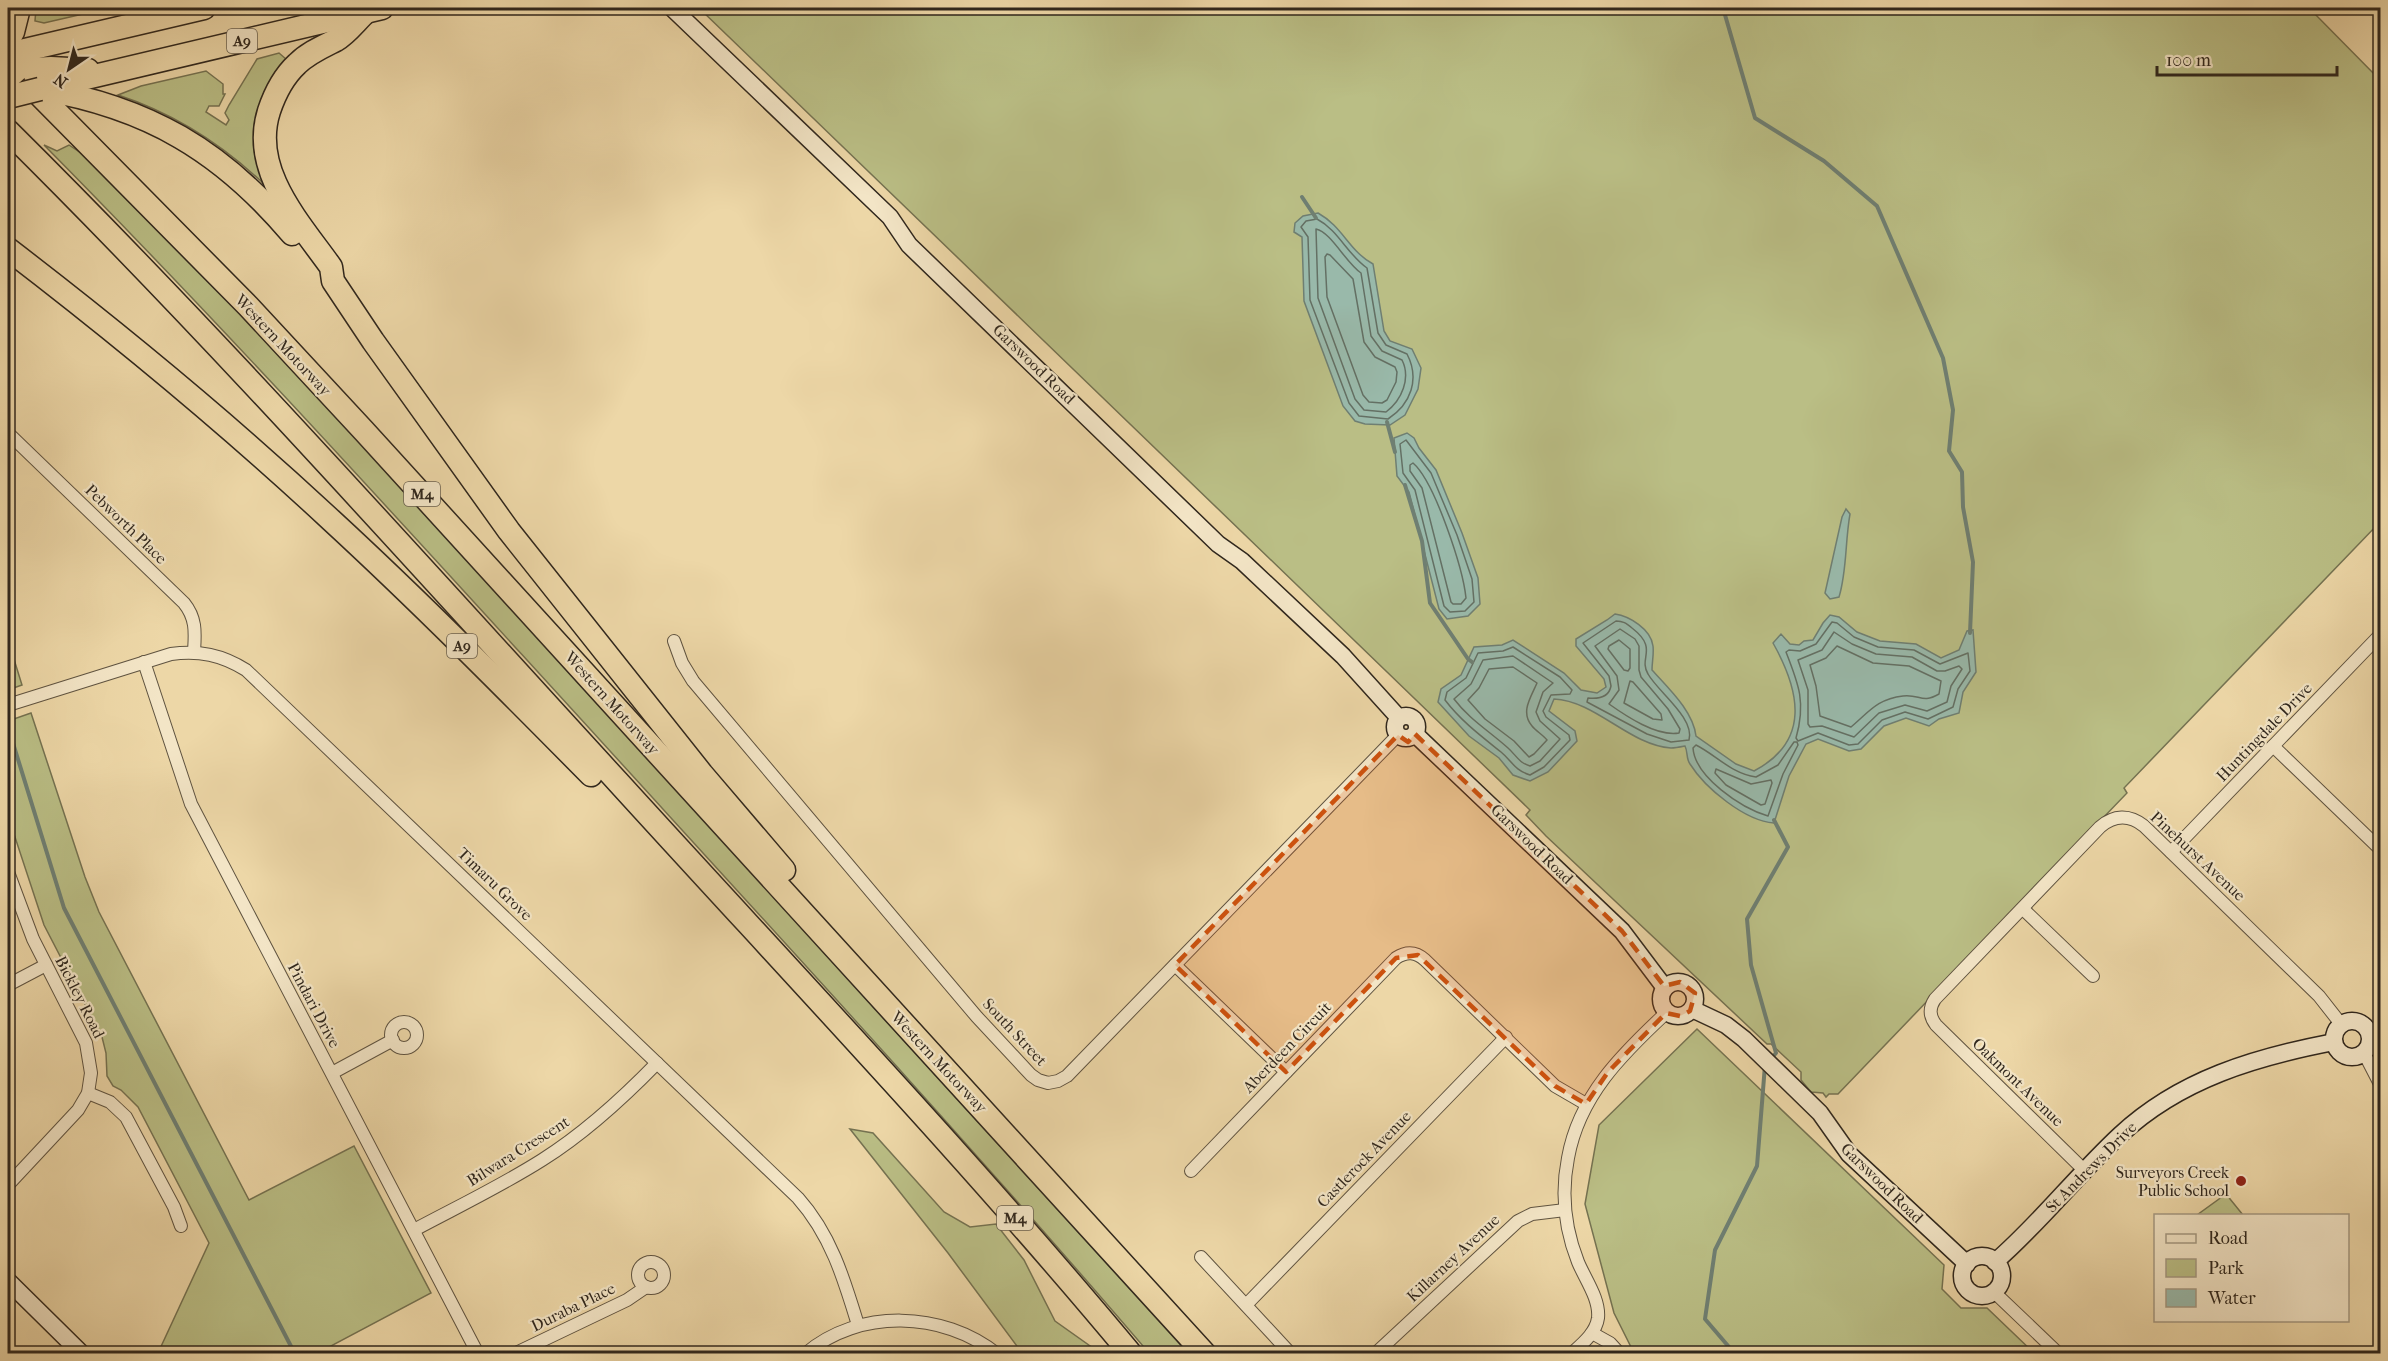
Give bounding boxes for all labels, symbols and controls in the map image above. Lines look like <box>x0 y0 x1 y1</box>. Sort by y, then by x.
road number: A9 <box>227 29 257 53</box>
north arrow <box>39 39 99 99</box>
scale bar <box>2157 39 2337 77</box>
text: 100 m <box>2166 50 2211 71</box>
text: N <box>50 69 71 92</box>
street label: Western Motorway <box>230 289 335 400</box>
street label: Garswood Road <box>989 320 1079 408</box>
street label: Pebworth Place <box>81 480 171 568</box>
road number: M4 <box>404 482 440 506</box>
road number: A9 <box>447 634 477 658</box>
street label: Western Motorway <box>560 647 664 759</box>
street label: Huntingdale Drive <box>2212 679 2316 785</box>
street label: Garswood Road <box>1487 800 1577 888</box>
street label: Pinehurst Avenue <box>2147 807 2249 905</box>
street label: Timaru Grove <box>454 844 536 924</box>
street label: Bickley Road <box>51 953 109 1042</box>
street label: Pindari Drive <box>284 959 344 1051</box>
street label: South Street <box>979 994 1051 1070</box>
street label: Aberdeen Circuit <box>1238 997 1335 1097</box>
street label: Western Motorway <box>886 1006 991 1117</box>
street label: Oakmont Avenue <box>1968 1034 2068 1130</box>
street label: Castlerock Avenue <box>1313 1107 1415 1211</box>
street label: Bilwara Crescent <box>463 1112 573 1190</box>
street label: St Andrews Drive <box>2042 1118 2140 1216</box>
street label: Garswood Road <box>1837 1139 1927 1227</box>
place label: Surveyors Creek Public School <box>2116 1163 2230 1200</box>
marker: Surveyors Creek Public School <box>2234 1174 2248 1188</box>
road number: M4 <box>997 1206 1033 1230</box>
street label: Killarney Avenue <box>1403 1210 1503 1306</box>
legend <box>2154 1214 2349 1322</box>
text: Road <box>2208 1228 2248 1249</box>
text: Park <box>2208 1258 2245 1279</box>
street label: Duraba Place <box>528 1278 618 1336</box>
text: Water <box>2207 1288 2256 1309</box>

